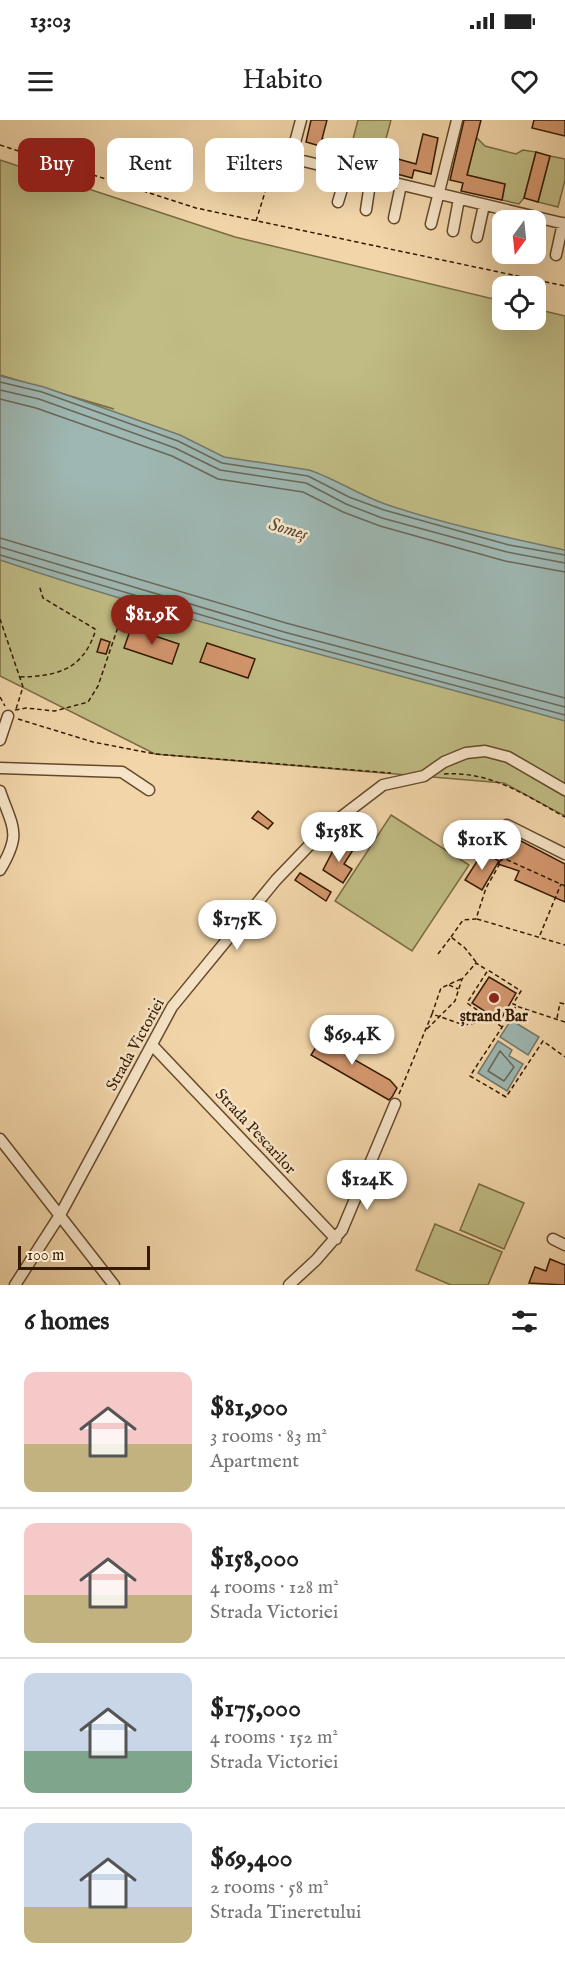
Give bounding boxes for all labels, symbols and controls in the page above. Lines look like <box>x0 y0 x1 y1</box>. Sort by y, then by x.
text: 13:03 <box>30 7 71 35</box>
text: Habito <box>242 64 323 98</box>
icon: menu <box>24 65 57 98</box>
icon: heart <box>508 65 541 98</box>
chip: Buy <box>18 138 95 192</box>
chip: Rent <box>107 138 193 192</box>
chip: Filters <box>205 138 304 192</box>
chip: New <box>316 138 399 192</box>
north arrow <box>492 210 546 264</box>
map controls <box>492 210 546 330</box>
button: locate <box>492 276 546 330</box>
water label: Someș <box>266 514 311 547</box>
pin: $81.9K <box>103 595 201 646</box>
text: $81.9K <box>125 602 179 627</box>
pin: $158K <box>297 812 381 863</box>
text: $158K <box>315 819 363 844</box>
pin: $101K <box>440 820 524 871</box>
text: $101K <box>457 827 507 852</box>
pin: $175K <box>195 900 279 951</box>
text: $175K <box>212 907 262 932</box>
marker: ștrand Bar <box>487 991 501 1005</box>
street label: Strada Victoriei <box>102 995 170 1095</box>
place label: ștrand Bar <box>460 1007 528 1027</box>
pin: $69.4K <box>303 1015 401 1066</box>
text: $69.4K <box>324 1022 380 1047</box>
street label: Strada Pescarilor <box>210 1085 300 1179</box>
pin: $124K <box>325 1160 409 1211</box>
text: $124K <box>341 1167 393 1192</box>
scale bar <box>18 1243 150 1270</box>
text: 100 m <box>27 1246 64 1266</box>
text: 6 homes <box>24 1305 109 1338</box>
icon: filters <box>508 1305 541 1338</box>
text: $81,900 <box>210 1391 288 1424</box>
icon: home <box>72 1396 144 1468</box>
text: 3 rooms · 83 m² <box>210 1424 327 1449</box>
text: Apartment <box>210 1449 299 1474</box>
text: $158,000 <box>210 1542 299 1575</box>
icon: home <box>72 1547 144 1619</box>
text: 4 rooms · 128 m² <box>210 1575 339 1600</box>
text: Strada Victoriei <box>210 1600 338 1625</box>
text: $175,000 <box>210 1692 301 1725</box>
icon: home <box>72 1697 144 1769</box>
text: 4 rooms · 152 m² <box>210 1725 338 1750</box>
text: Strada Victoriei <box>210 1750 338 1775</box>
text: $69,400 <box>210 1842 293 1875</box>
icon: home <box>72 1847 144 1919</box>
text: 2 rooms · 58 m² <box>210 1875 329 1900</box>
text: Strada Tineretului <box>210 1900 361 1925</box>

